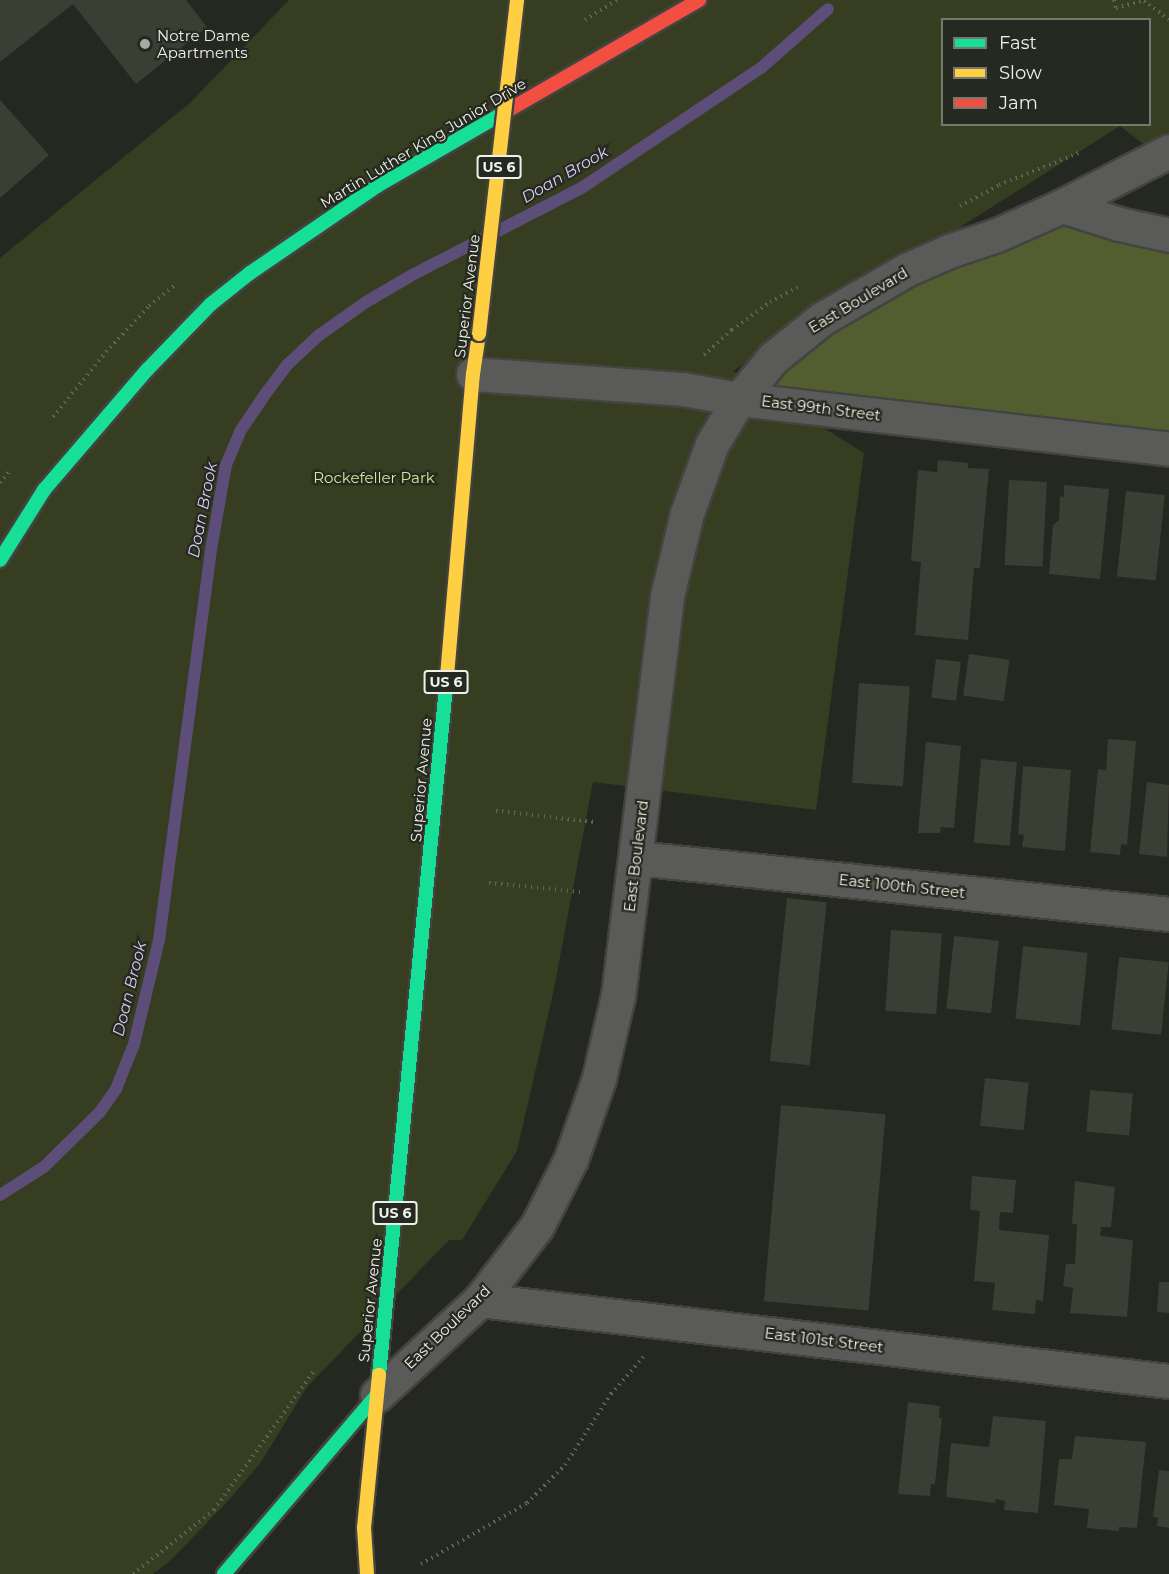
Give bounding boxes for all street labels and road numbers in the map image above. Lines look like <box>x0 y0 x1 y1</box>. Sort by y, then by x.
street label: Martin Luther King Junior Drive <box>317 74 529 212</box>
road number: US 6 <box>476 156 522 178</box>
street label: Superior Avenue <box>450 233 484 359</box>
street label: East Boulevard <box>805 263 911 337</box>
street label: East 99th Street <box>760 392 882 424</box>
road number: US 6 <box>424 671 468 693</box>
street label: Superior Avenue <box>407 717 435 843</box>
street label: East Boulevard <box>620 799 652 913</box>
street label: East 100th Street <box>838 870 966 902</box>
road number: US 6 <box>372 1202 418 1224</box>
street label: Superior Avenue <box>355 1237 385 1363</box>
street label: East Boulevard <box>400 1281 494 1373</box>
street label: East 101st Street <box>764 1324 884 1356</box>

